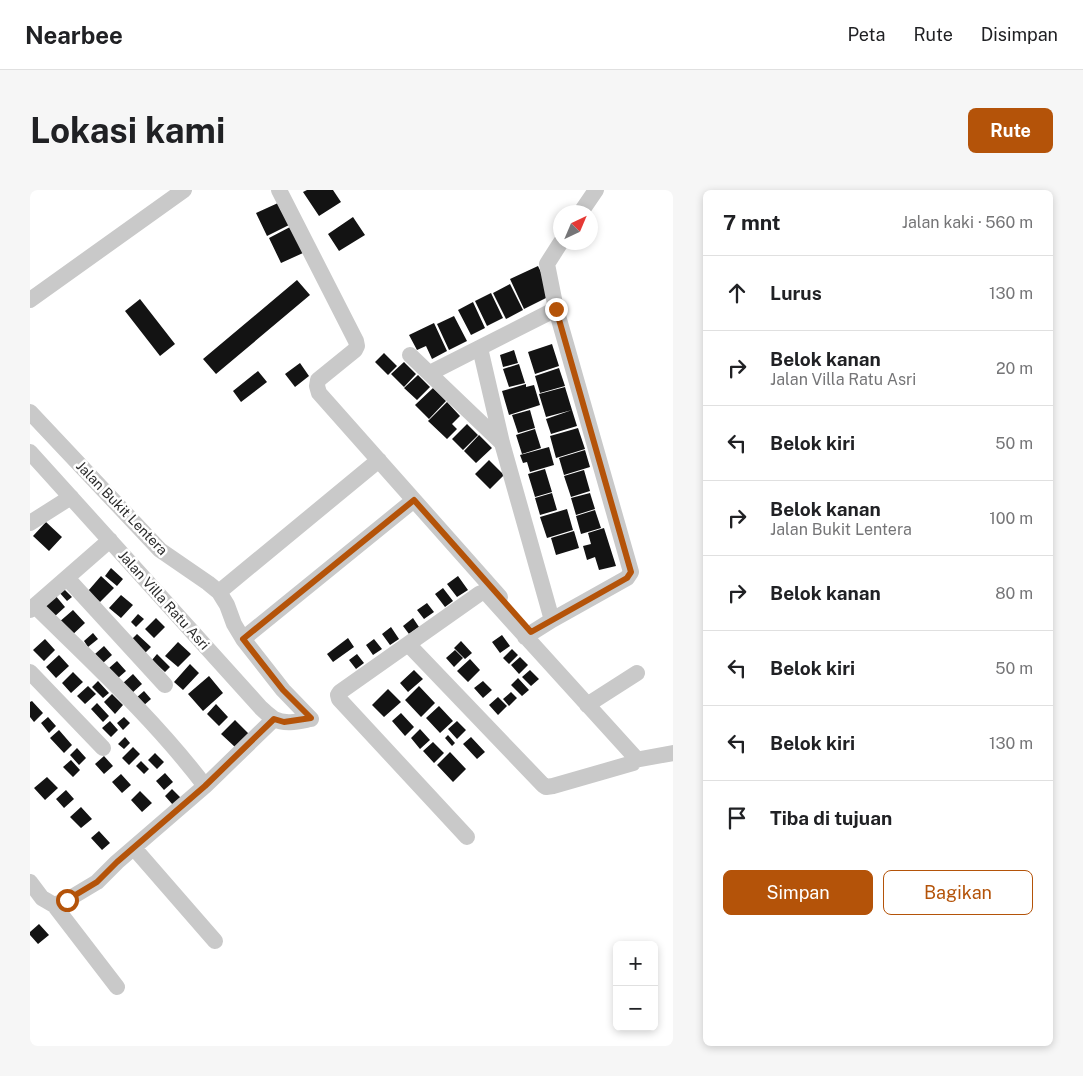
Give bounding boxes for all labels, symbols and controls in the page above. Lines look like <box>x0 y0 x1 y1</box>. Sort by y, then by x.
text: Nearbee <box>25 21 123 49</box>
text: Peta <box>847 24 885 45</box>
text: Rute <box>913 24 953 45</box>
text: Disimpan <box>981 24 1058 45</box>
button: Rute <box>968 108 1053 153</box>
text: Lokasi kami <box>30 110 225 151</box>
north arrow <box>553 205 598 250</box>
text: 7 mnt <box>723 210 781 235</box>
text: Jalan kaki · 560 m <box>902 213 1033 232</box>
icon: ahead <box>723 279 751 307</box>
text: Lurus <box>770 282 822 304</box>
text: 130 m <box>989 284 1033 303</box>
route end <box>545 298 568 321</box>
text: Belok kanan <box>770 348 881 370</box>
icon: right <box>723 354 751 382</box>
text: 20 m <box>996 359 1033 378</box>
text: Jalan Villa Ratu Asri <box>770 370 916 389</box>
icon: left <box>723 429 751 457</box>
text: Belok kiri <box>770 432 855 454</box>
text: 50 m <box>995 434 1033 453</box>
street label: Jalan Bukit Lentera <box>73 458 171 558</box>
text: Belok kanan <box>770 498 881 520</box>
icon: right <box>723 504 751 532</box>
text: 100 m <box>989 509 1033 528</box>
text: Jalan Bukit Lentera <box>770 520 912 539</box>
street label: Jalan Villa Ratu Asri <box>115 547 213 653</box>
icon: right <box>723 579 751 607</box>
text: Belok kanan <box>770 582 881 604</box>
text: 80 m <box>995 584 1033 603</box>
icon: left <box>723 654 751 682</box>
text: Belok kiri <box>770 657 855 679</box>
text: 50 m <box>995 659 1033 678</box>
icon: left <box>723 729 751 757</box>
text: Belok kiri <box>770 732 855 754</box>
text: 130 m <box>989 734 1033 753</box>
icon: arrive <box>723 804 751 832</box>
text: Tiba di tujuan <box>770 807 892 829</box>
button: Simpan <box>723 870 873 915</box>
button: Bagikan <box>883 870 1033 915</box>
route start <box>56 889 79 912</box>
map controls <box>613 941 658 1031</box>
button: + <box>613 941 658 986</box>
button: − <box>613 986 658 1031</box>

